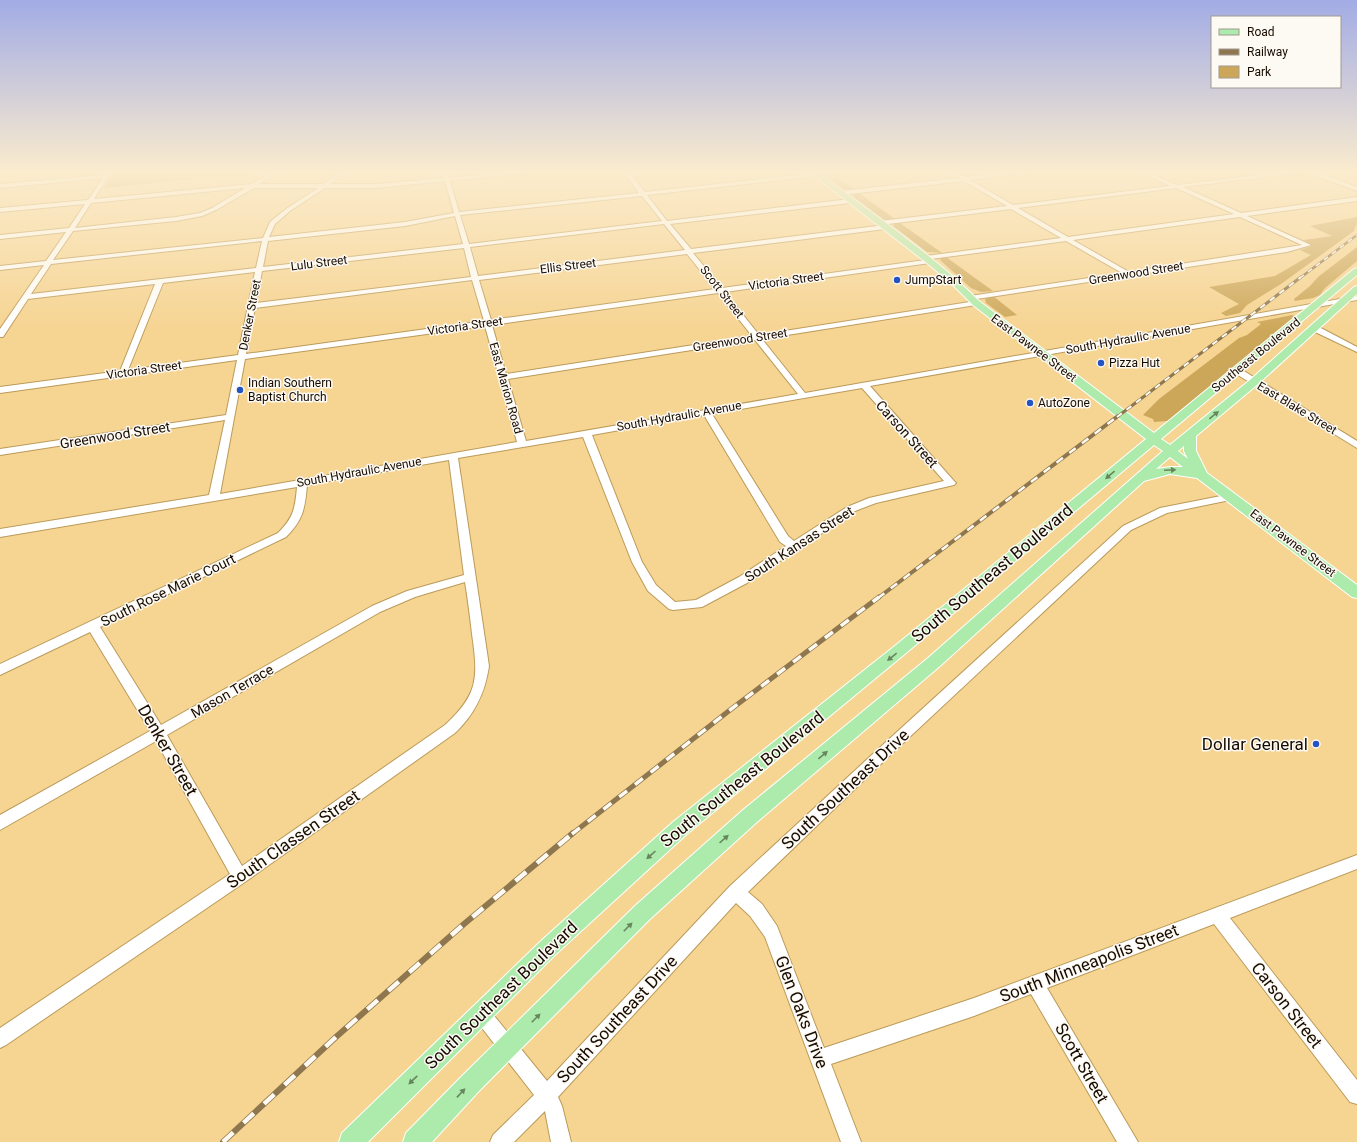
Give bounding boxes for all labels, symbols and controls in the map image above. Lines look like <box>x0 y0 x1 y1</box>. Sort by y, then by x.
legend <box>1211 16 1341 88</box>
text: Road <box>1247 25 1275 39</box>
text: Railway <box>1247 45 1288 59</box>
text: Park <box>1247 65 1272 79</box>
street label: Lulu Street <box>290 253 348 273</box>
street label: Ellis Street <box>539 256 597 276</box>
street label: Greenwood Street <box>1088 259 1184 287</box>
street label: Scott Street <box>697 263 747 321</box>
street label: Victoria Street <box>748 269 824 293</box>
place label: JumpStart <box>905 273 961 287</box>
marker: JumpStart <box>892 275 902 285</box>
street label: Denker Street <box>236 278 264 352</box>
street label: East Pawnee Street <box>988 311 1080 385</box>
street label: Victoria Street <box>427 314 503 338</box>
street label: Southeast Boulevard <box>1209 315 1303 395</box>
street label: South Hydraulic Avenue <box>1065 321 1191 357</box>
street label: Greenwood Street <box>692 326 788 354</box>
street label: East Marion Road <box>486 341 526 435</box>
place label: Pizza Hut <box>1109 356 1160 370</box>
street label: Victoria Street <box>106 358 182 382</box>
marker: Pizza Hut <box>1096 358 1106 368</box>
place label: Indian Southern Baptist Church <box>248 376 332 404</box>
street label: East Blake Street <box>1255 379 1339 437</box>
marker: Indian Southern Baptist Church <box>235 385 245 395</box>
place label: AutoZone <box>1038 396 1090 410</box>
street label: Carson Street <box>873 397 942 471</box>
street label: South Hydraulic Avenue <box>616 398 742 434</box>
marker: AutoZone <box>1025 398 1035 408</box>
one-way arrow <box>1208 410 1219 419</box>
street label: Greenwood Street <box>59 418 172 452</box>
street label: South Hydraulic Avenue <box>296 454 422 490</box>
one-way arrow <box>1164 466 1176 473</box>
one-way arrow <box>1104 470 1115 479</box>
street label: South Southeast Boulevard <box>907 500 1077 646</box>
street label: South Kansas Street <box>742 503 857 585</box>
street label: East Pawnee Street <box>1247 506 1339 580</box>
street label: South Rose Marie Court <box>98 550 238 630</box>
one-way arrow <box>886 653 897 661</box>
street label: Mason Terrace <box>188 661 276 721</box>
street label: Denker Street <box>134 701 202 799</box>
street label: South Southeast Boulevard <box>656 707 828 851</box>
street label: South Southeast Drive <box>777 725 913 853</box>
place label: Dollar General <box>1202 734 1308 754</box>
marker: Dollar General <box>1311 739 1321 749</box>
one-way arrow <box>818 750 828 759</box>
street label: South Classen Street <box>223 786 363 892</box>
one-way arrow <box>719 835 730 844</box>
one-way arrow <box>646 850 655 859</box>
street label: South Southeast Boulevard <box>421 917 581 1073</box>
street label: South Minneapolis Street <box>997 920 1181 1006</box>
one-way arrow <box>623 922 633 932</box>
street label: South Southeast Drive <box>553 951 681 1087</box>
street label: Glen Oaks Drive <box>771 953 833 1071</box>
street label: Carson Street <box>1247 958 1327 1052</box>
one-way arrow <box>531 1013 541 1023</box>
street label: Scott Street <box>1051 1020 1113 1106</box>
one-way arrow <box>408 1075 418 1085</box>
one-way arrow <box>456 1088 466 1098</box>

